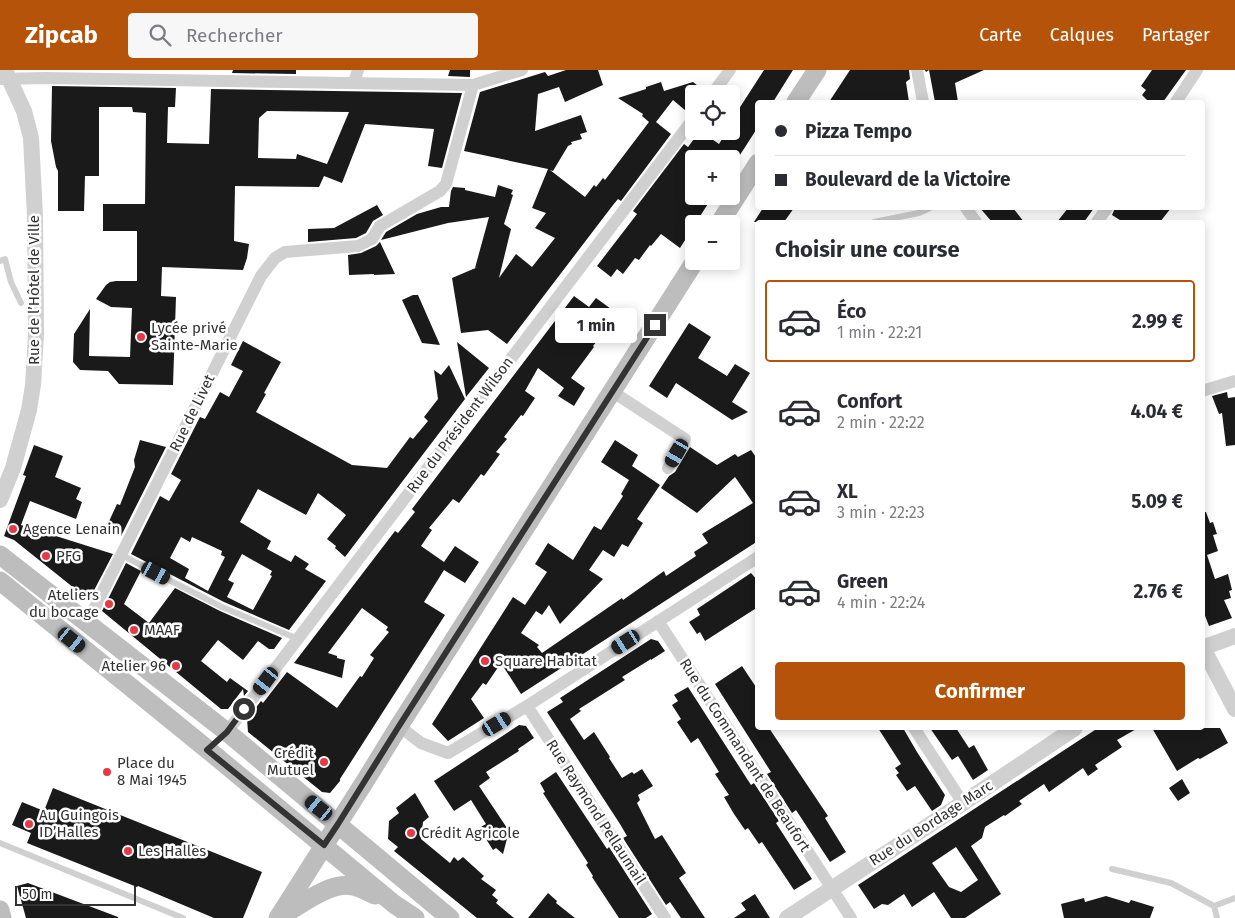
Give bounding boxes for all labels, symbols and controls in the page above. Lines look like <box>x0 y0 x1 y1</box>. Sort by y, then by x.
search box <box>128 13 478 58</box>
text: Zipcab <box>25 21 98 49</box>
icon: search <box>146 21 174 49</box>
text: Rechercher <box>186 24 283 47</box>
text: Carte <box>979 24 1022 46</box>
text: Calques <box>1050 24 1114 46</box>
text: Partager <box>1142 24 1210 46</box>
map controls <box>685 85 740 270</box>
button: locate <box>685 85 740 140</box>
text: Pizza Tempo <box>805 120 912 143</box>
button: + <box>685 150 740 205</box>
text: Boulevard de la Victoire <box>805 168 1010 191</box>
street label: Rue de l’Hôtel de Ville <box>25 215 43 365</box>
button: − <box>685 215 740 270</box>
text: Choisir une course <box>775 236 960 263</box>
icon: car <box>777 299 822 344</box>
text: Éco <box>837 300 866 323</box>
callout: 1 min <box>555 308 638 342</box>
text: 2.99 € <box>1132 310 1183 333</box>
route end <box>644 314 666 336</box>
text: 1 min <box>577 316 615 335</box>
place label: Lycée privé Sainte-Marie <box>151 319 238 354</box>
text: 1 min · 22:21 <box>837 323 922 342</box>
marker: Lycée privé Sainte-Marie <box>135 331 147 343</box>
street label: Rue du Président Wilson <box>403 353 517 497</box>
street label: Rue de Livet <box>166 371 219 455</box>
icon: car <box>777 389 822 434</box>
text: Confort <box>837 390 902 413</box>
text: 4.04 € <box>1130 400 1183 423</box>
text: 2 min · 22:22 <box>837 413 925 432</box>
car <box>663 436 690 470</box>
icon: car <box>777 479 822 524</box>
text: XL <box>837 480 858 503</box>
text: 5.09 € <box>1131 490 1183 513</box>
text: 3 min · 22:23 <box>837 503 925 522</box>
place label: Agence Lenain <box>23 520 120 538</box>
marker: Agence Lenain <box>7 523 19 535</box>
place label: PFG <box>56 547 81 565</box>
marker: PFG <box>40 550 52 562</box>
car <box>139 559 172 587</box>
icon: car <box>777 569 822 614</box>
text: Green <box>837 570 888 593</box>
text: 2.76 € <box>1134 580 1183 603</box>
place label: Ateliers du bocage <box>29 586 99 621</box>
text: 4 min · 22:24 <box>837 593 925 612</box>
marker: Ateliers du bocage <box>103 598 115 610</box>
place label: MAAF <box>144 621 180 639</box>
marker: MAAF <box>128 624 140 636</box>
car <box>55 625 88 655</box>
car <box>609 628 642 656</box>
place label: Square Habitat <box>495 652 597 670</box>
marker: Square Habitat <box>479 655 491 667</box>
street label: Rue du Commandant de Beaufort <box>676 655 815 855</box>
place label: Atelier 96 <box>102 657 166 675</box>
marker: Atelier 96 <box>170 660 182 672</box>
button: Confirmer <box>775 662 1185 720</box>
car <box>250 665 281 697</box>
route start <box>233 698 255 720</box>
car <box>480 710 513 738</box>
street label: Rue Raymond Pellaumail <box>542 736 650 888</box>
place label: Crédit Mutuel <box>267 744 315 779</box>
place label: Place du 8 Mai 1945 <box>117 754 187 789</box>
marker: Crédit Mutuel <box>318 756 330 768</box>
marker: Place du 8 Mai 1945 <box>101 766 113 778</box>
street label: Rue du Bordage Marc <box>866 776 996 870</box>
car <box>302 793 335 823</box>
place label: Au Guingois ID’Halles <box>39 806 119 841</box>
marker: Au Guingois ID’Halles <box>23 818 35 830</box>
place label: Crédit Agricole <box>421 824 520 842</box>
marker: Crédit Agricole <box>405 827 417 839</box>
place label: Les Halles <box>138 842 206 860</box>
marker: Les Halles <box>122 845 134 857</box>
scale bar <box>15 883 136 906</box>
text: 50 m <box>22 886 53 903</box>

